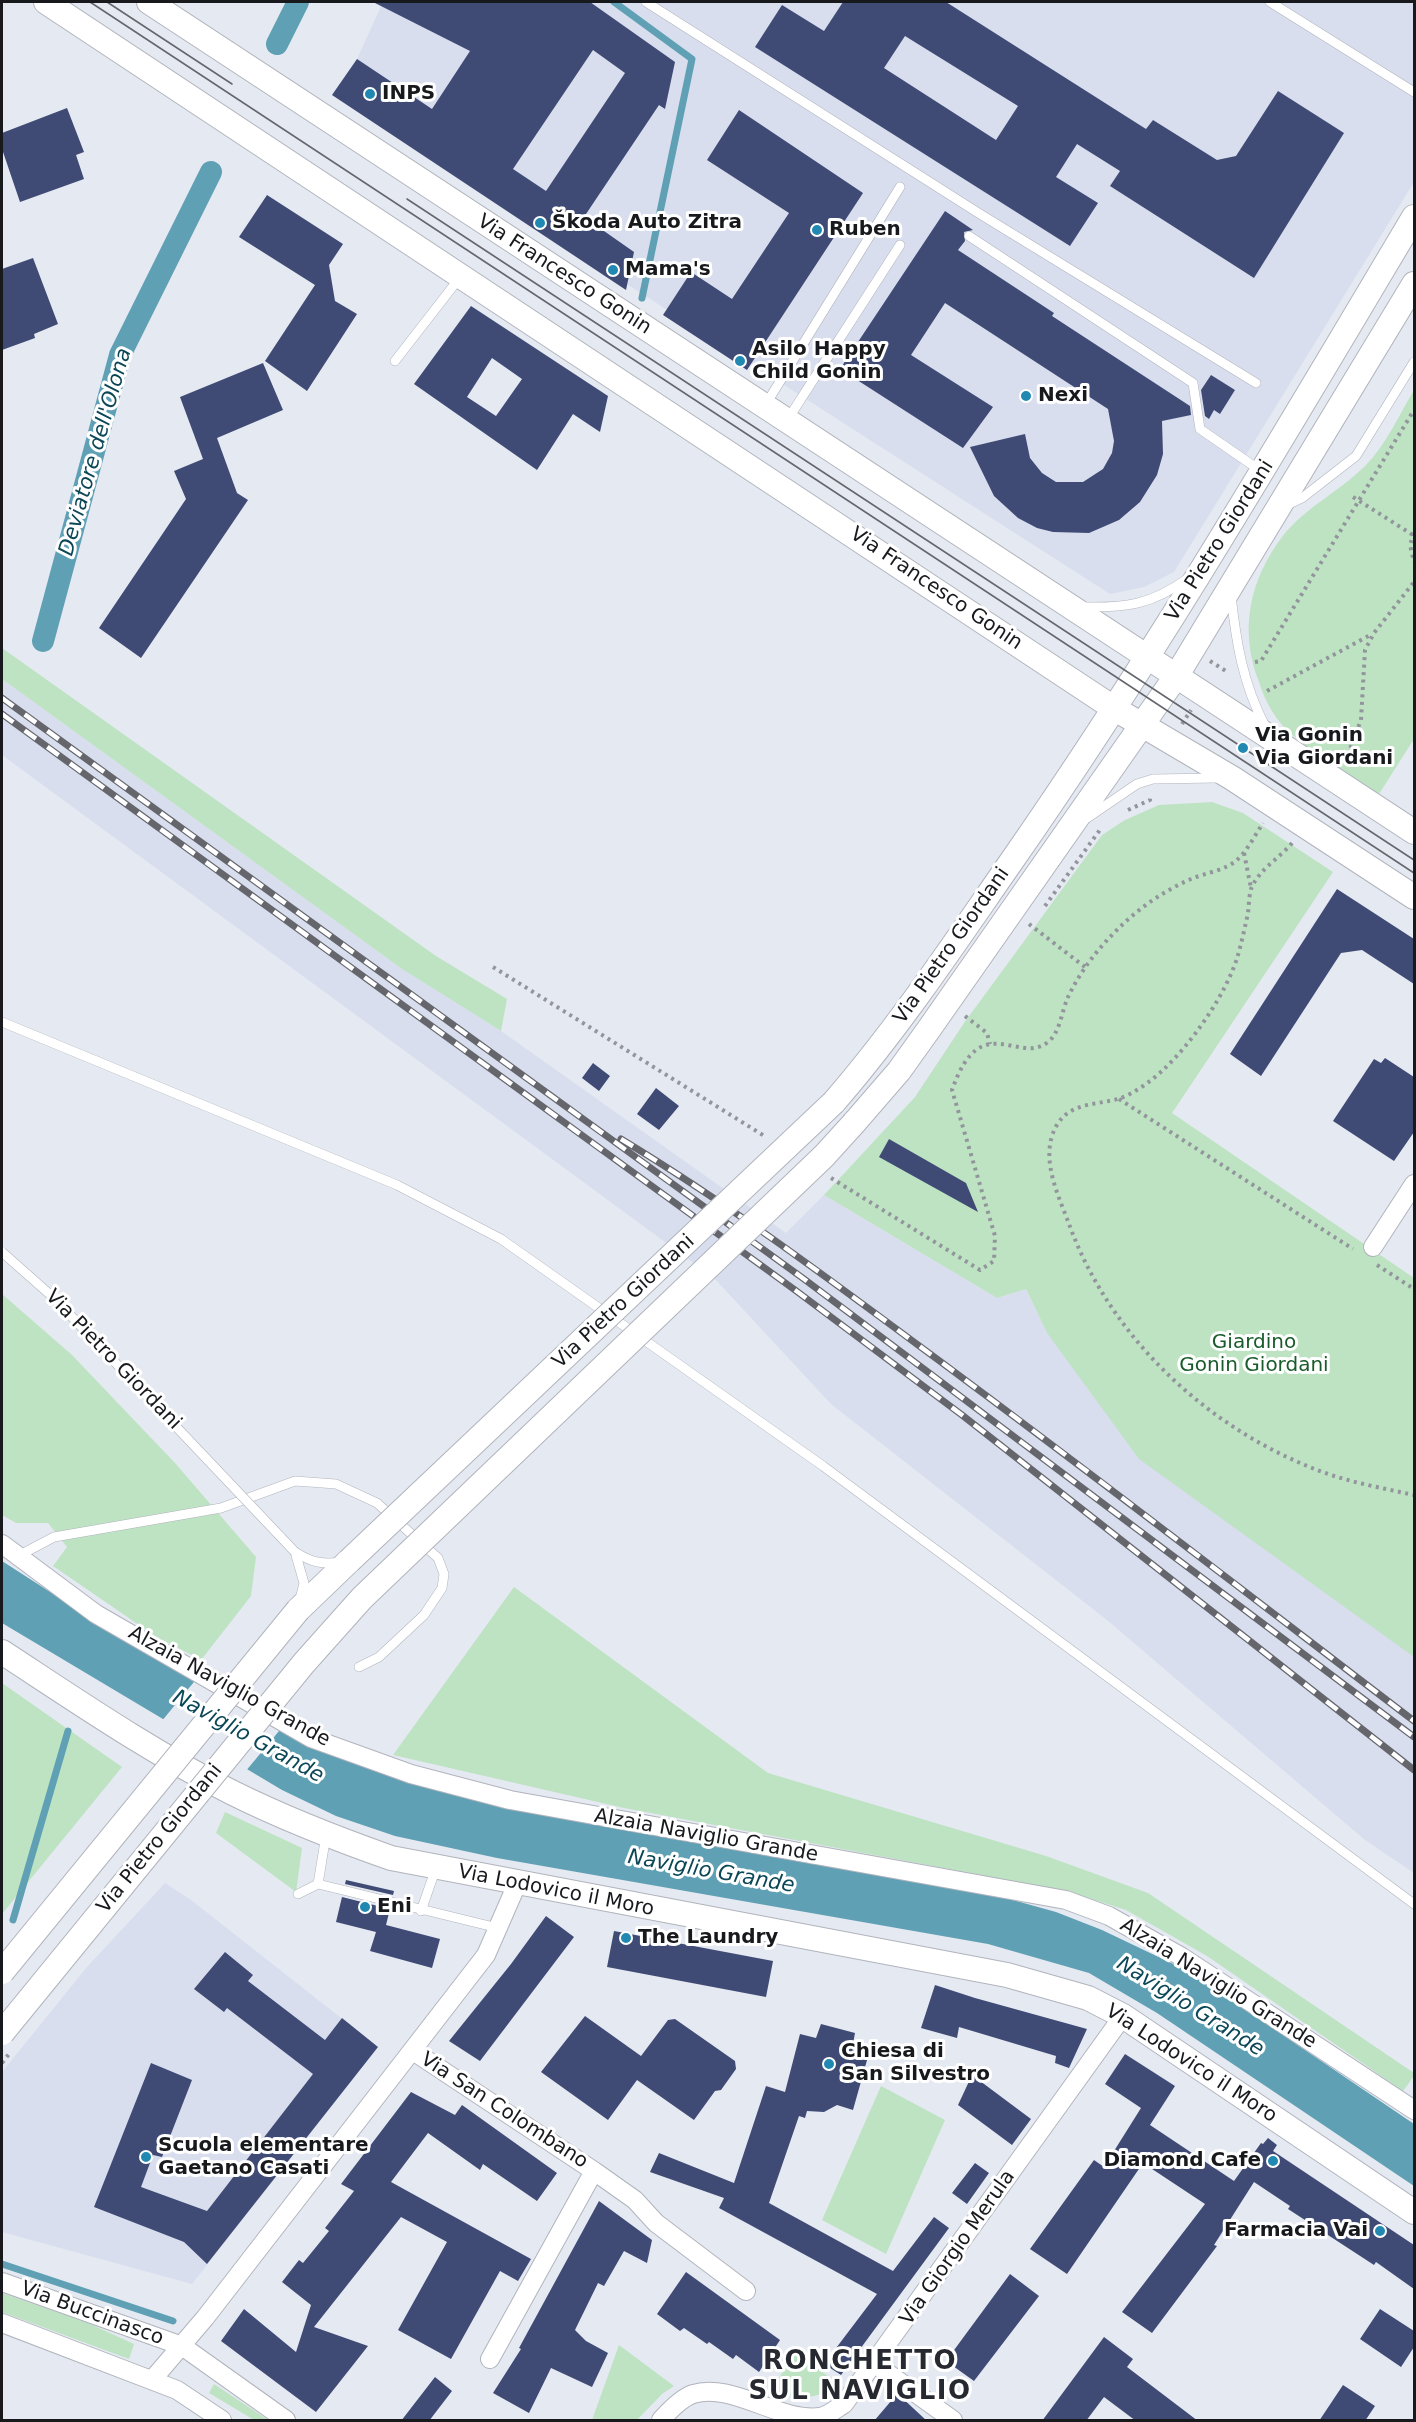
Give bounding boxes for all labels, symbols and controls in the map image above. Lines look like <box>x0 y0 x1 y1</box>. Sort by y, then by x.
place label: INPS <box>382 82 435 106</box>
marker: INPS <box>363 87 377 101</box>
street label: Via Francesco Gonin <box>473 210 655 340</box>
place label: Škoda Auto Zitra <box>552 211 742 235</box>
marker: Škoda Auto Zitra <box>533 216 547 230</box>
place label: Ruben <box>829 218 901 242</box>
marker: Ruben <box>810 223 824 237</box>
place label: Mama's <box>625 258 711 282</box>
marker: Mama's <box>606 263 620 277</box>
place label: Asilo Happy Child Gonin <box>752 338 886 385</box>
water label: Deviatore dell'Olona <box>54 345 138 559</box>
marker: Asilo Happy Child Gonin <box>733 354 747 368</box>
place label: Nexi <box>1038 384 1088 408</box>
marker: Nexi <box>1019 389 1033 403</box>
street label: Via Pietro Giordani <box>1161 456 1279 626</box>
street label: Via Francesco Gonin <box>845 522 1027 656</box>
place label: Via Gonin Via Giordani <box>1255 724 1393 771</box>
marker: Via Gonin Via Giordani <box>1236 741 1250 755</box>
street label: Via Pietro Giordani <box>889 863 1015 1029</box>
street label: Via Pietro Giordani <box>548 1230 700 1374</box>
street label: Via Pietro Giordani <box>40 1285 186 1435</box>
park label: Giardino Gonin Giordani <box>1179 1331 1329 1378</box>
street label: Alzaia Naviglio Grande <box>124 1622 334 1752</box>
water label: Naviglio Grande <box>168 1685 328 1789</box>
street label: Via Pietro Giordani <box>92 1759 228 1919</box>
street label: Alzaia Naviglio Grande <box>592 1804 820 1868</box>
water label: Naviglio Grande <box>626 1845 796 1899</box>
street label: Via Lodovico il Moro <box>456 1860 656 1922</box>
place label: Eni <box>377 1895 412 1919</box>
marker: Eni <box>358 1900 372 1914</box>
street label: Alzaia Naviglio Grande <box>1115 1914 1321 2054</box>
place label: The Laundry <box>638 1926 778 1950</box>
marker: The Laundry <box>619 1931 633 1945</box>
water label: Naviglio Grande <box>1112 1952 1268 2062</box>
street label: Via Lodovico il Moro <box>1101 2000 1281 2128</box>
place label: Chiesa di San Silvestro <box>841 2040 990 2087</box>
street label: Via San Colombano <box>416 2048 592 2174</box>
marker: Chiesa di San Silvestro <box>822 2057 836 2071</box>
place label: Scuola elementare Gaetano Casati <box>158 2134 369 2181</box>
place label: Diamond Cafe <box>1104 2149 1261 2173</box>
marker: Scuola elementare Gaetano Casati <box>139 2150 153 2164</box>
marker: Diamond Cafe <box>1266 2154 1280 2168</box>
street label: Via Giorgio Merula <box>895 2166 1021 2330</box>
place label: Farmacia Vai <box>1224 2219 1368 2243</box>
marker: Farmacia Vai <box>1373 2224 1387 2238</box>
street label: Via Buccinasco <box>17 2277 167 2351</box>
district label: RONCHETTO SUL NAVIGLIO <box>748 2346 972 2408</box>

